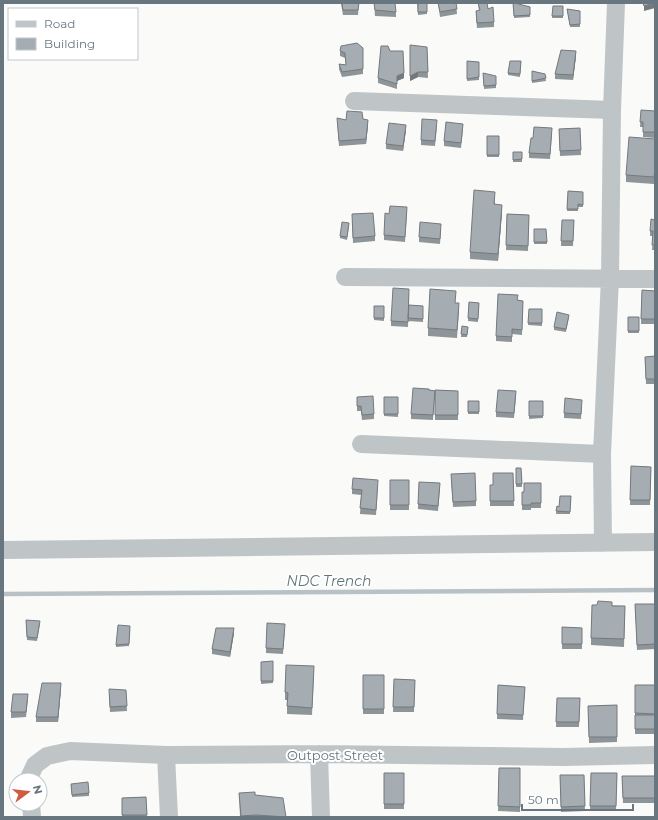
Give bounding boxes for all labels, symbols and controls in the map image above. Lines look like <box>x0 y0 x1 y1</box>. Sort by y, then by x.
legend <box>8 8 138 60</box>
text: Road <box>44 16 75 31</box>
text: Building <box>44 36 95 51</box>
water label: NDC Trench <box>286 572 372 590</box>
street label: Outpost Street <box>287 747 383 763</box>
north arrow <box>8 772 48 812</box>
text: N <box>30 783 46 796</box>
scale bar <box>522 786 633 812</box>
text: 50 m <box>528 792 559 807</box>

